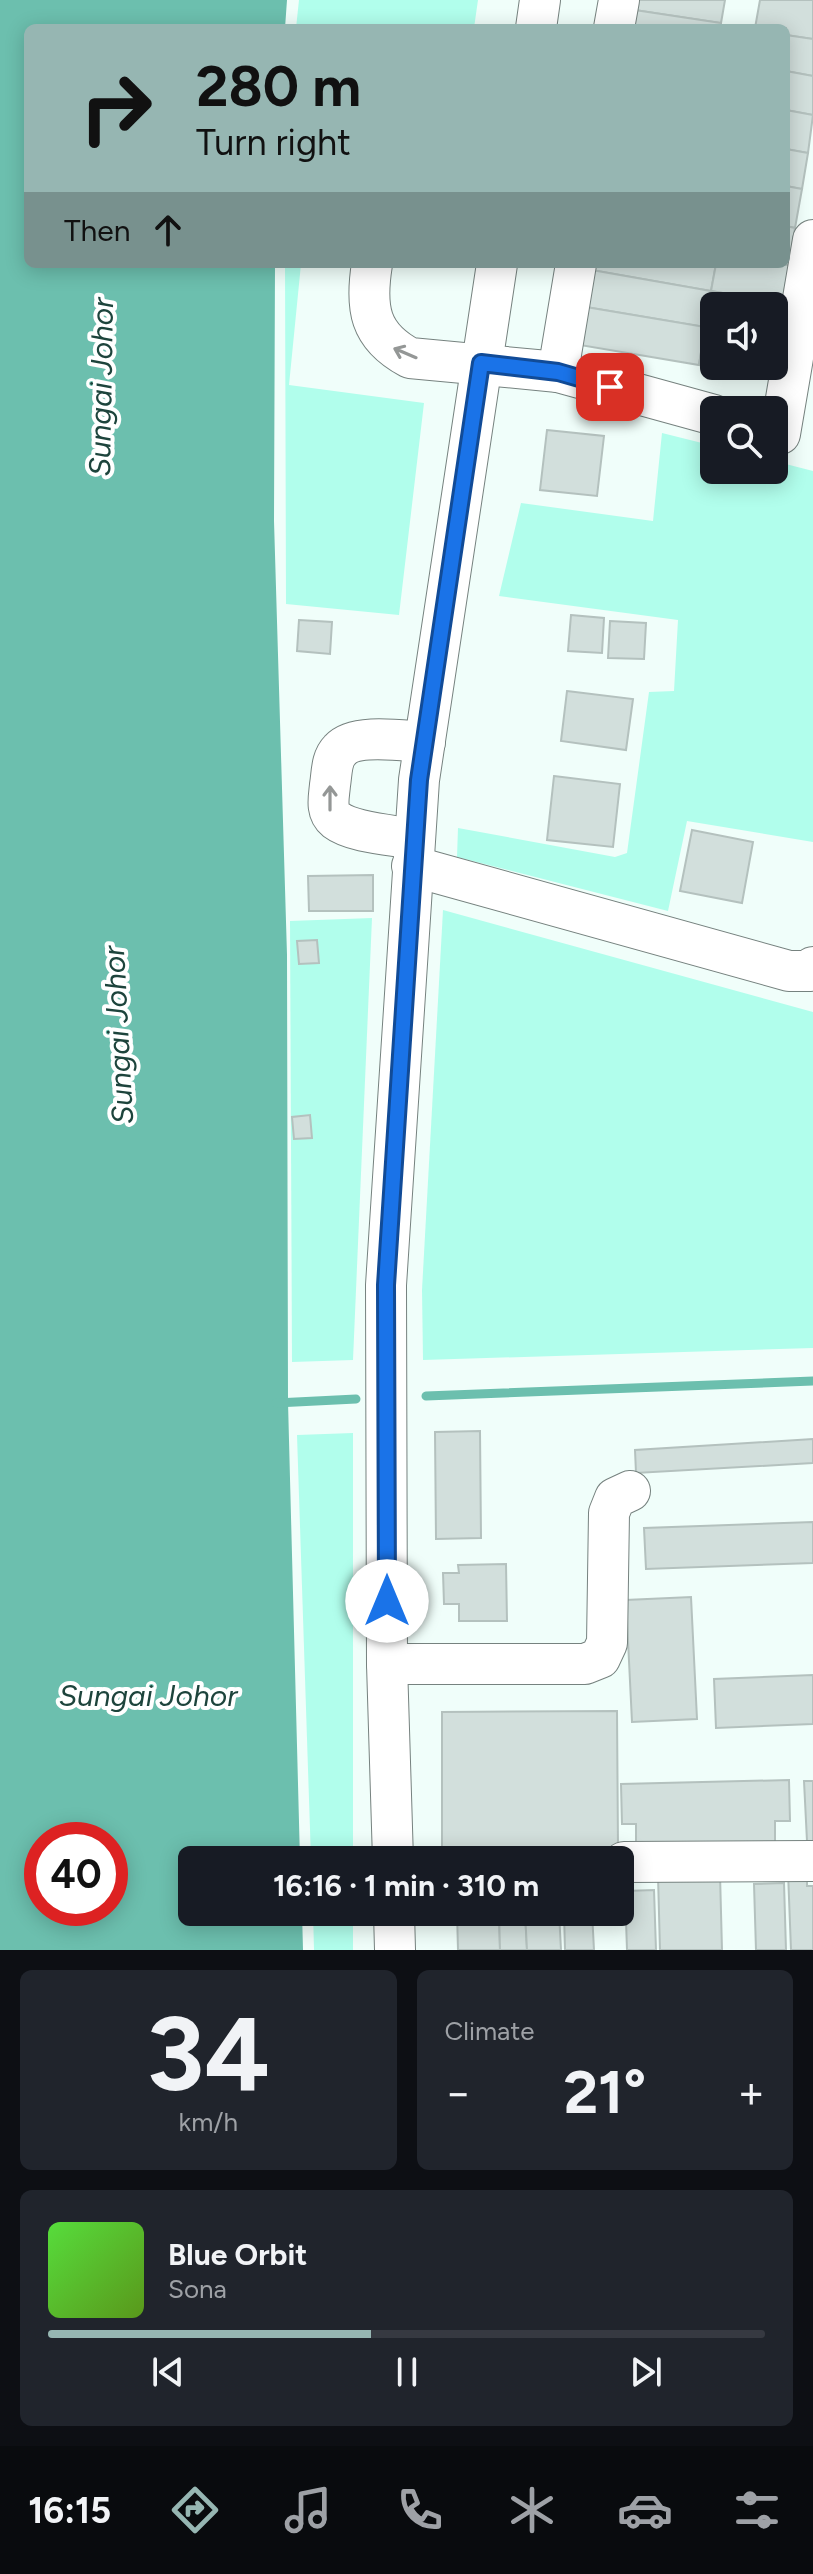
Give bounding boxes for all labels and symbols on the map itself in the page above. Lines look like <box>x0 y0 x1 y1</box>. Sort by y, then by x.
water label: Sungai Johor <box>81 296 121 477</box>
one-way arrow <box>393 345 417 360</box>
pin <box>576 353 644 421</box>
one-way arrow <box>322 786 338 812</box>
water label: Sungai Johor <box>95 943 141 1125</box>
position arrow <box>345 1559 429 1643</box>
water label: Sungai Johor <box>59 1677 239 1714</box>
speed limit sign: 40 <box>24 1822 128 1926</box>

